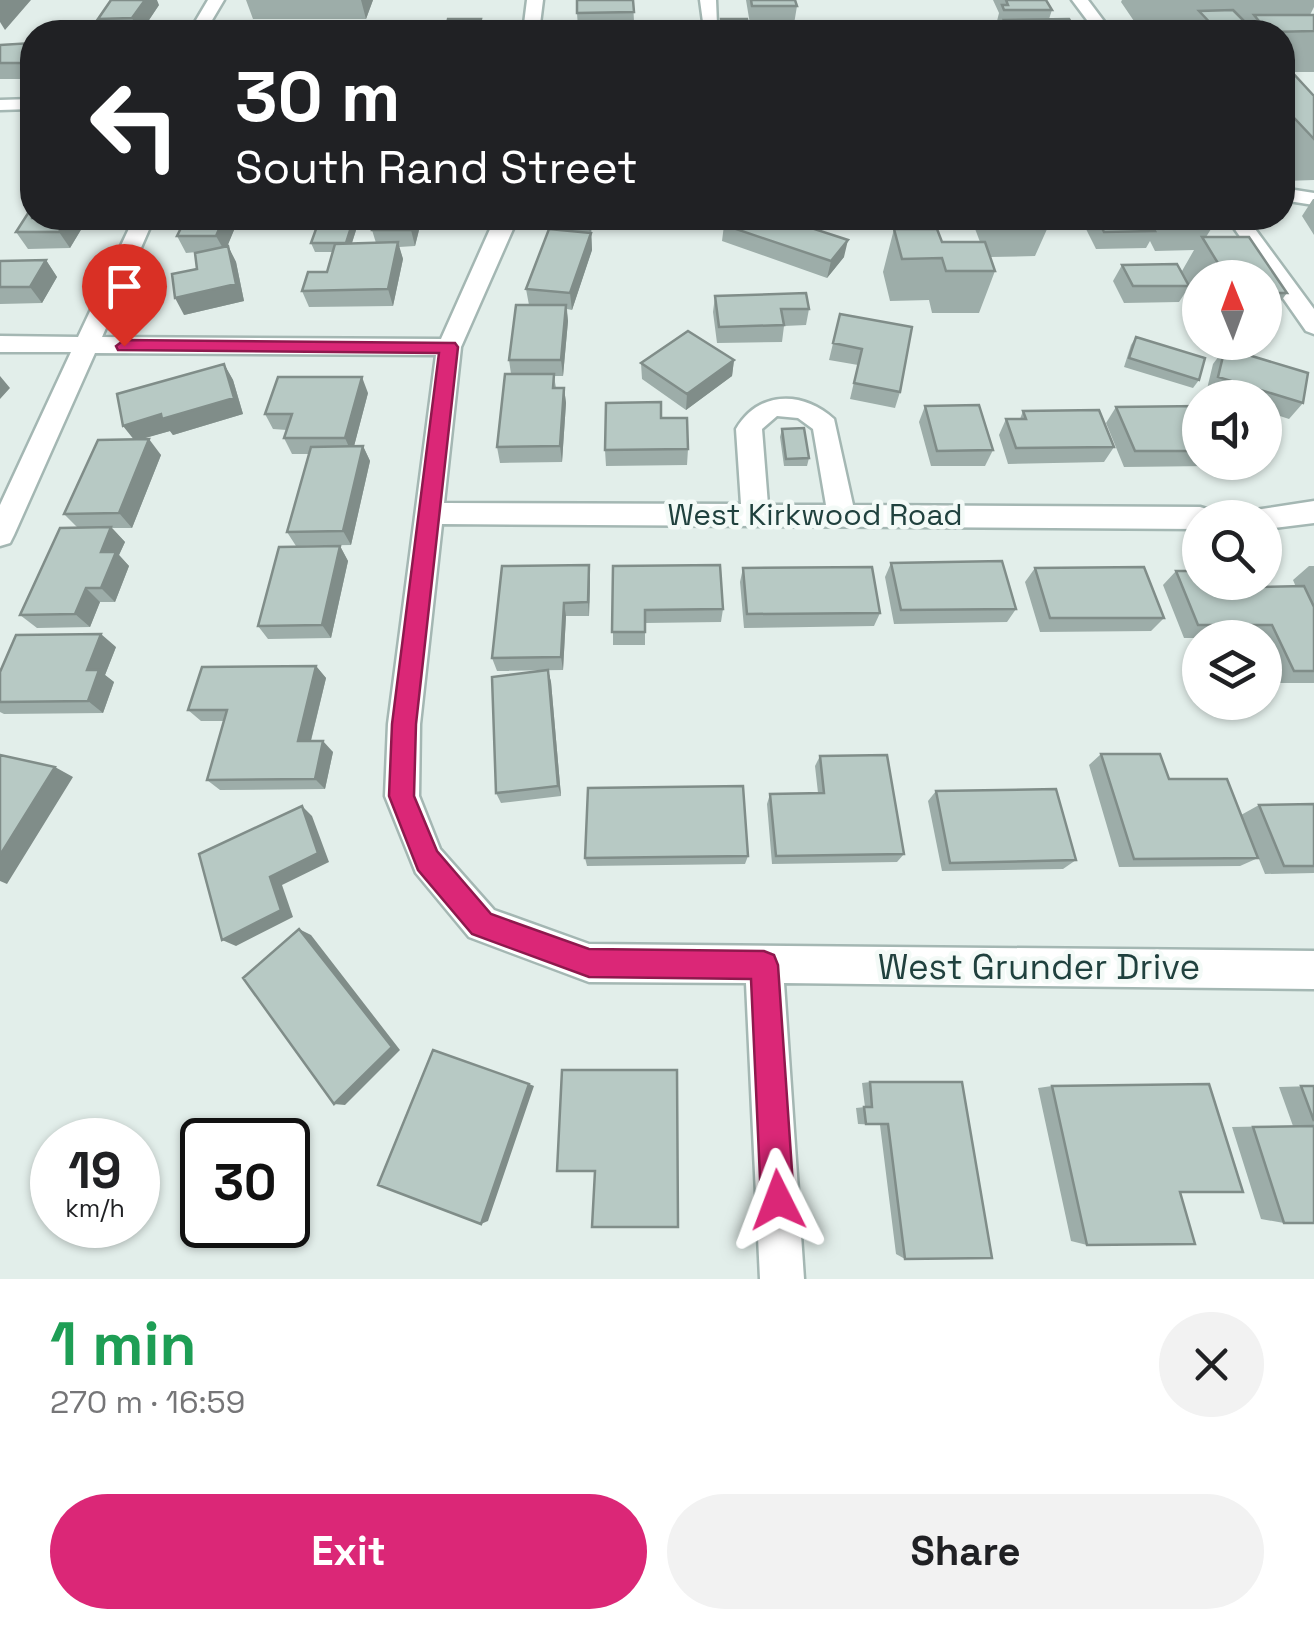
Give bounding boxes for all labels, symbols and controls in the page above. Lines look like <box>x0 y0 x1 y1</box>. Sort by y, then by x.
text: 30 m <box>235 52 400 141</box>
icon: left <box>70 60 200 190</box>
text: South Rand Street <box>235 139 638 196</box>
pin <box>82 244 167 347</box>
icon: arrive <box>97 259 152 314</box>
north arrow <box>1182 260 1282 360</box>
map controls <box>1182 260 1282 720</box>
button: sound <box>1182 380 1282 480</box>
street label: West Kirkwood Road <box>667 495 963 534</box>
button: search <box>1182 500 1282 600</box>
button: layers <box>1182 620 1282 720</box>
street label: West Grunder Drive <box>878 945 1200 989</box>
speed limit sign: 30 <box>180 1118 310 1248</box>
text: 19 <box>68 1139 122 1203</box>
position arrow <box>726 1148 830 1252</box>
text: km/h <box>65 1192 125 1224</box>
text: 1 min <box>50 1306 197 1383</box>
button: close <box>1159 1312 1264 1417</box>
text: 270 m · 16:59 <box>50 1382 245 1422</box>
button: Exit <box>50 1494 647 1609</box>
button: Share <box>667 1494 1264 1609</box>

